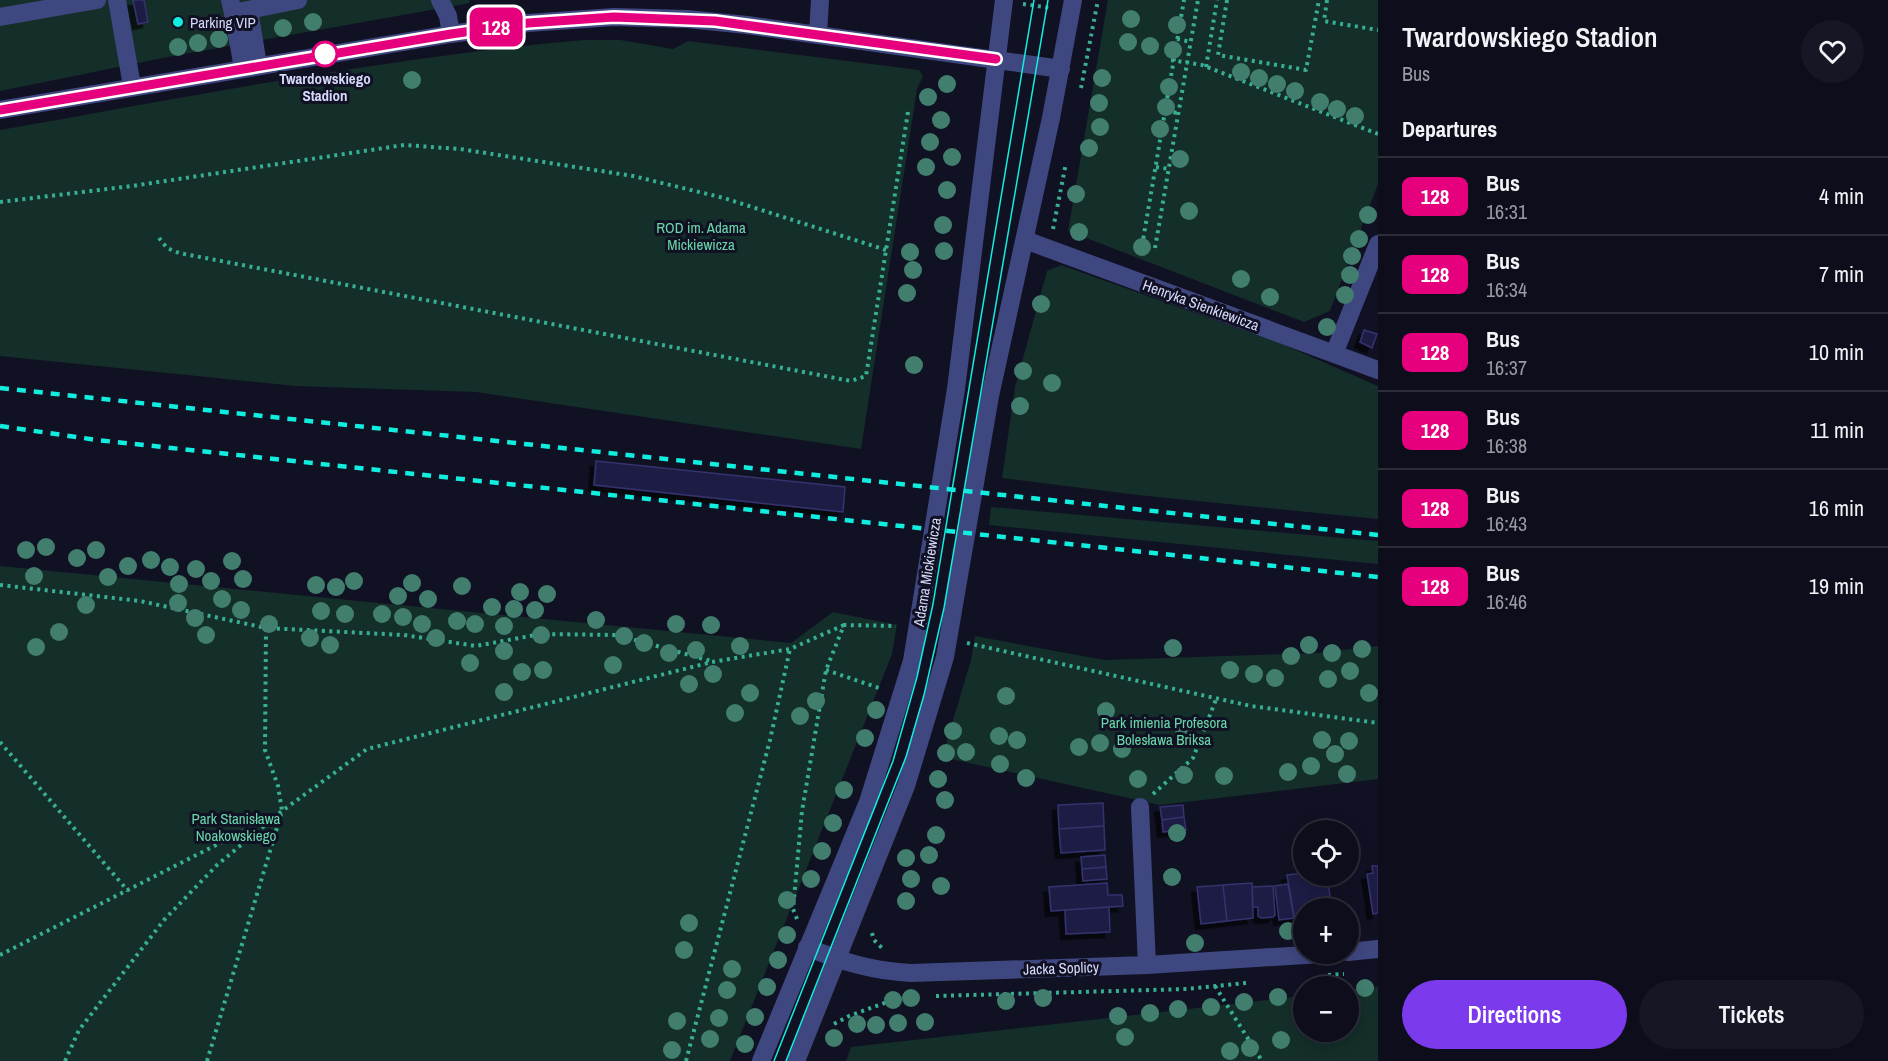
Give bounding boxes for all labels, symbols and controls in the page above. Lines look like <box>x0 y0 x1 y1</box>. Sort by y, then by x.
line badge: 128 <box>462 8 530 46</box>
place label: Parking VIP <box>190 12 256 33</box>
text: 128 <box>482 13 510 42</box>
marker: Parking VIP <box>171 15 185 29</box>
text: Twardowskiego Stadion <box>1402 18 1658 56</box>
button: heart <box>1801 20 1864 83</box>
marker: Twardowskiego Stadion <box>312 41 338 67</box>
text: Bus <box>1402 60 1430 87</box>
place label: Twardowskiego Stadion <box>279 68 371 106</box>
text: Departures <box>1402 114 1497 144</box>
text: Bus <box>1486 168 1520 198</box>
text: 4 min <box>1819 181 1864 211</box>
text: 128 <box>1421 182 1449 211</box>
text: 16:31 <box>1486 198 1527 225</box>
park label: ROD im. Adama Mickiewicza <box>656 217 746 255</box>
text: Bus <box>1486 246 1520 276</box>
text: 7 min <box>1819 259 1864 289</box>
text: 128 <box>1421 260 1449 289</box>
street label: Henryka Sienkiewicza <box>1140 274 1262 336</box>
text: 16:34 <box>1486 276 1527 303</box>
text: Bus <box>1486 324 1520 354</box>
text: 10 min <box>1809 337 1864 367</box>
text: 128 <box>1421 338 1449 367</box>
text: 16:37 <box>1486 354 1527 381</box>
text: Bus <box>1486 402 1520 432</box>
text: 11 min <box>1810 415 1864 445</box>
text: 128 <box>1421 416 1449 445</box>
text: 16:38 <box>1486 432 1527 459</box>
text: Bus <box>1486 480 1520 510</box>
text: 16 min <box>1809 493 1864 523</box>
text: 128 <box>1421 494 1449 523</box>
text: 16:43 <box>1486 510 1527 537</box>
street label: Adama Mickiewicza <box>908 516 946 629</box>
text: Bus <box>1486 558 1520 588</box>
text: 19 min <box>1809 571 1864 601</box>
text: 128 <box>1421 572 1449 601</box>
text: 16:46 <box>1486 588 1527 615</box>
park label: Park imienia Profesora Bolesława Briksa <box>1101 712 1227 750</box>
park label: Park Stanisława Noakowskiego <box>192 808 281 846</box>
map controls <box>1293 820 1359 1042</box>
button: locate <box>1293 820 1359 886</box>
button: + <box>1293 898 1359 964</box>
street label: Jacka Soplicy <box>1023 956 1100 980</box>
button: − <box>1293 976 1359 1042</box>
button: Directions <box>1402 980 1627 1049</box>
button: Tickets <box>1639 980 1864 1049</box>

